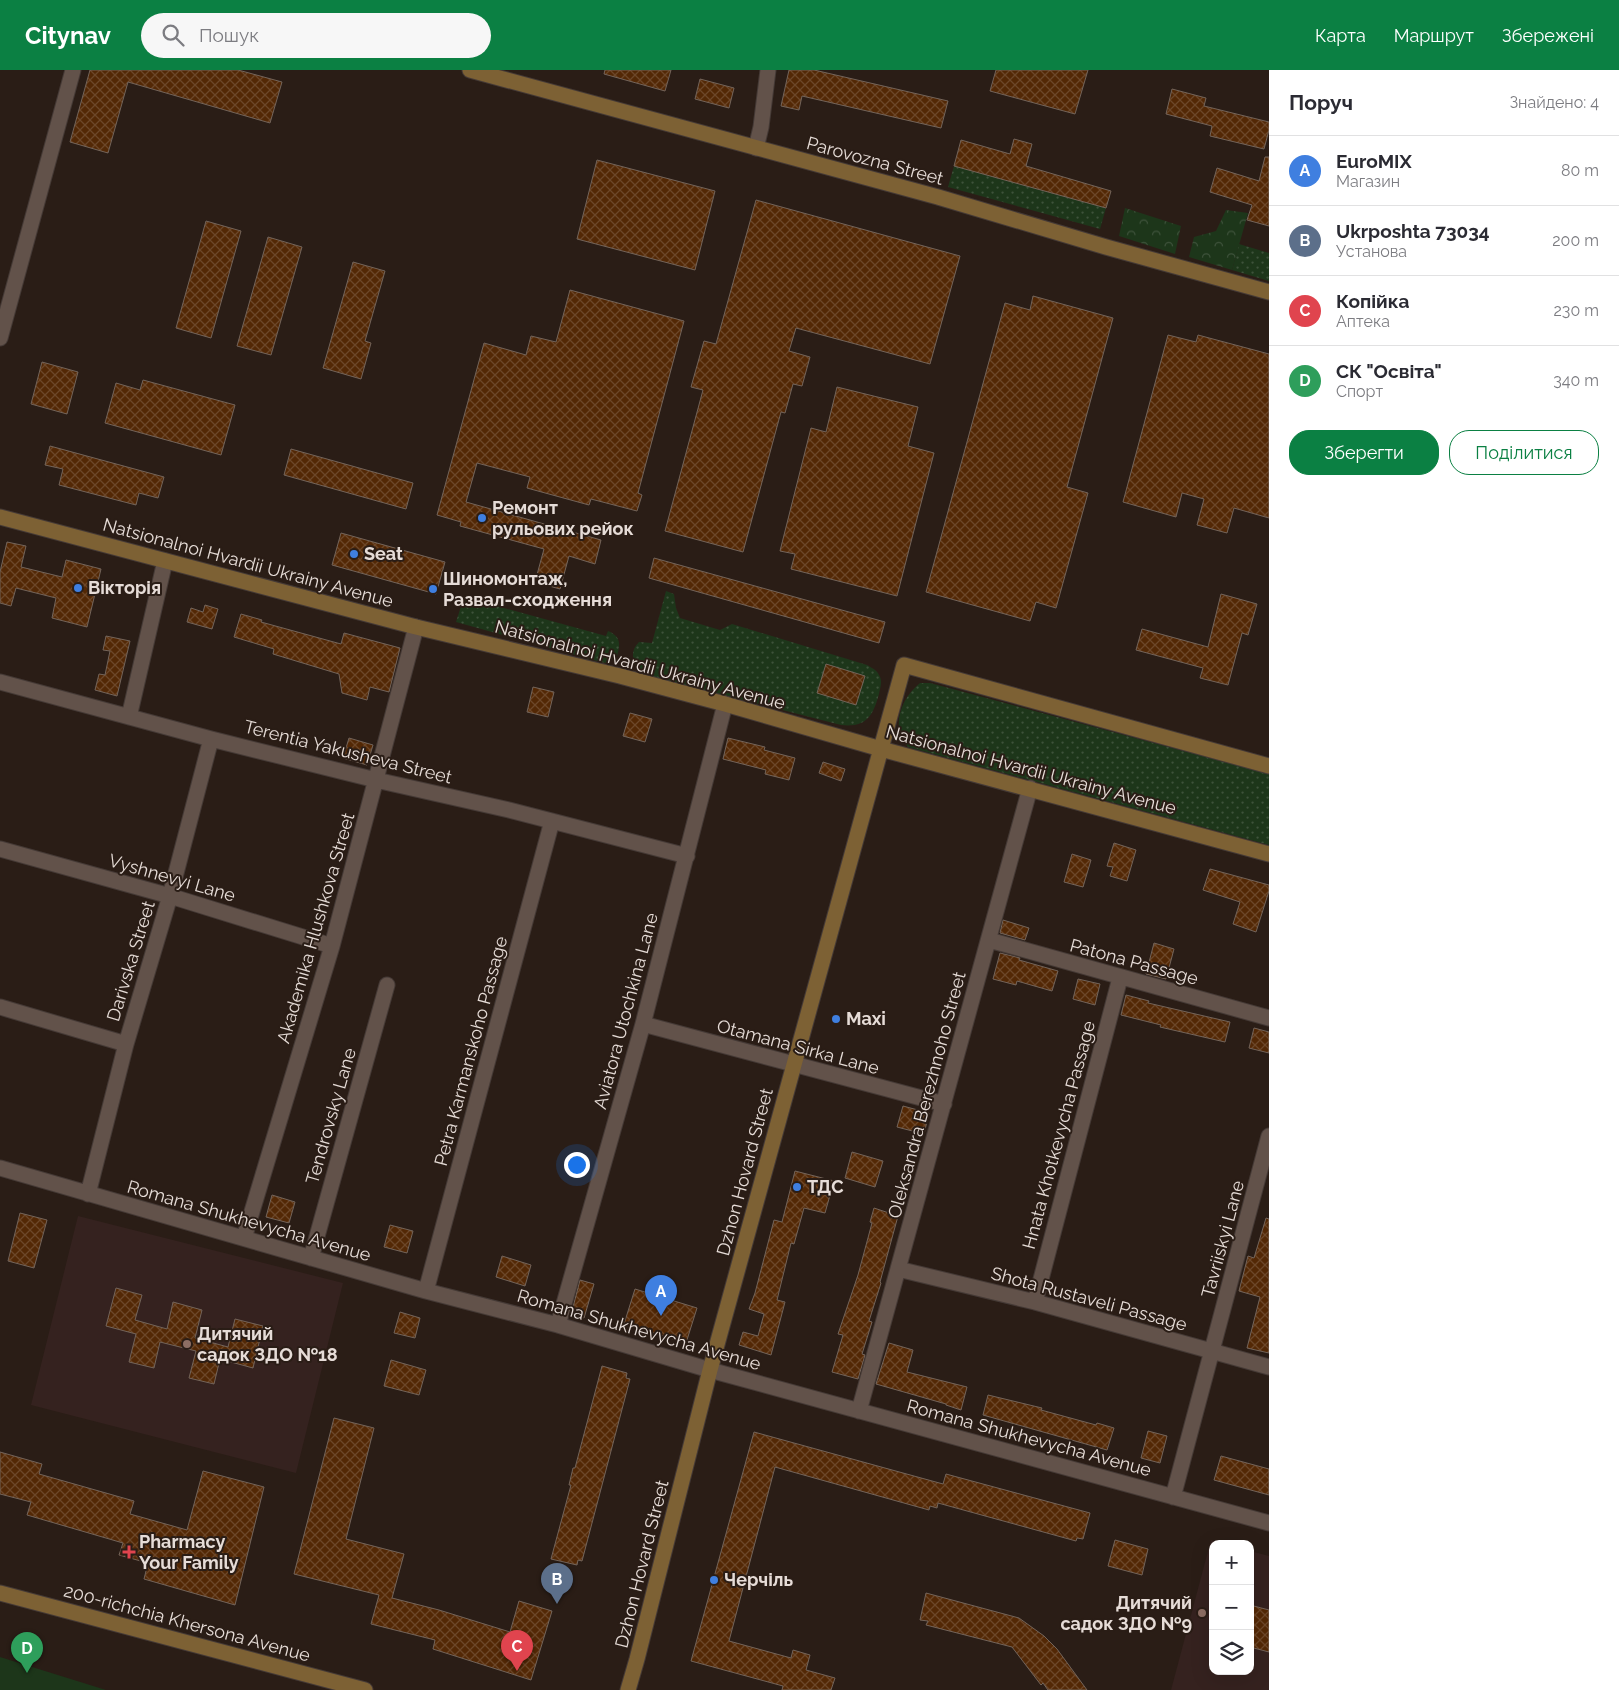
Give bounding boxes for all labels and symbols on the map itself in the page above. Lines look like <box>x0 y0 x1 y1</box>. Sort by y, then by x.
street label: Parovozna Street <box>804 132 946 189</box>
place label: Ремонт рульових рейок <box>492 497 634 539</box>
marker: Ремонт рульових рейок <box>476 512 488 524</box>
street label: Natsionalnoi Hvardii Ukrainy Avenue <box>101 514 396 612</box>
place label: Seat <box>364 543 403 564</box>
marker: Seat <box>348 548 360 560</box>
place label: Шиномонтаж, Развал-сходження <box>443 568 612 610</box>
place label: Вікторія <box>88 577 161 598</box>
marker: Вікторія <box>72 582 84 594</box>
marker: Шиномонтаж, Развал-сходження <box>427 583 439 595</box>
street label: Natsionalnoi Hvardii Ukrainy Avenue <box>493 616 788 714</box>
street label: Terentia Yakusheva Street <box>242 715 454 788</box>
street label: Natsionalnoi Hvardii Ukrainy Avenue <box>884 721 1179 819</box>
street label: Akademika Hlushkova Street <box>273 810 359 1046</box>
street label: Vyshnevyi Lane <box>106 849 238 906</box>
street label: Darivska Street <box>102 898 159 1024</box>
street label: Aviatora Utochkina Lane <box>589 910 662 1111</box>
street label: Petra Karmanskoho Passage <box>430 933 511 1168</box>
street label: Patona Passage <box>1068 934 1201 989</box>
street label: Oleksandra Berezhnoho Street <box>883 969 970 1221</box>
place label: Maxi <box>846 1008 886 1029</box>
marker: Maxi <box>830 1013 842 1025</box>
street label: Otamana Sirka Lane <box>715 1015 882 1078</box>
street label: Hnata Khotkevycha Passage <box>1018 1018 1099 1251</box>
street label: Tendrovsky Lane <box>301 1045 360 1186</box>
street label: Dzhon Hovard Street <box>712 1086 777 1258</box>
your location <box>564 1152 590 1178</box>
street label: Romana Shukhevycha Avenue <box>125 1176 374 1265</box>
place label: ТДС <box>807 1176 844 1197</box>
street label: Tavriiskyi Lane <box>1197 1178 1248 1300</box>
marker: ТДС <box>791 1181 803 1193</box>
street label: Shota Rustaveli Passage <box>989 1262 1190 1335</box>
pin: A <box>645 1275 677 1316</box>
street label: Romana Shukhevycha Avenue <box>515 1285 763 1375</box>
place label: Дитячий садок ЗДО №18 <box>197 1323 338 1365</box>
marker: Дитячий садок ЗДО №18 <box>181 1338 193 1350</box>
street label: Romana Shukhevycha Avenue <box>905 1395 1154 1480</box>
street label: Dzhon Hovard Street <box>610 1478 673 1650</box>
place label: Pharmacy Your Family <box>139 1531 239 1573</box>
marker: Pharmacy Your Family <box>123 1546 135 1558</box>
pin: B <box>541 1563 573 1604</box>
place label: Черчіль <box>724 1569 794 1590</box>
marker: Черчіль <box>708 1574 720 1586</box>
street label: 200-richchia Khersona Avenue <box>62 1579 313 1666</box>
place label: Дитячий садок ЗДО №9 <box>1060 1592 1192 1634</box>
marker: Дитячий садок ЗДО №9 <box>1196 1607 1208 1619</box>
pin: C <box>501 1630 533 1671</box>
pin: D <box>11 1632 43 1673</box>

